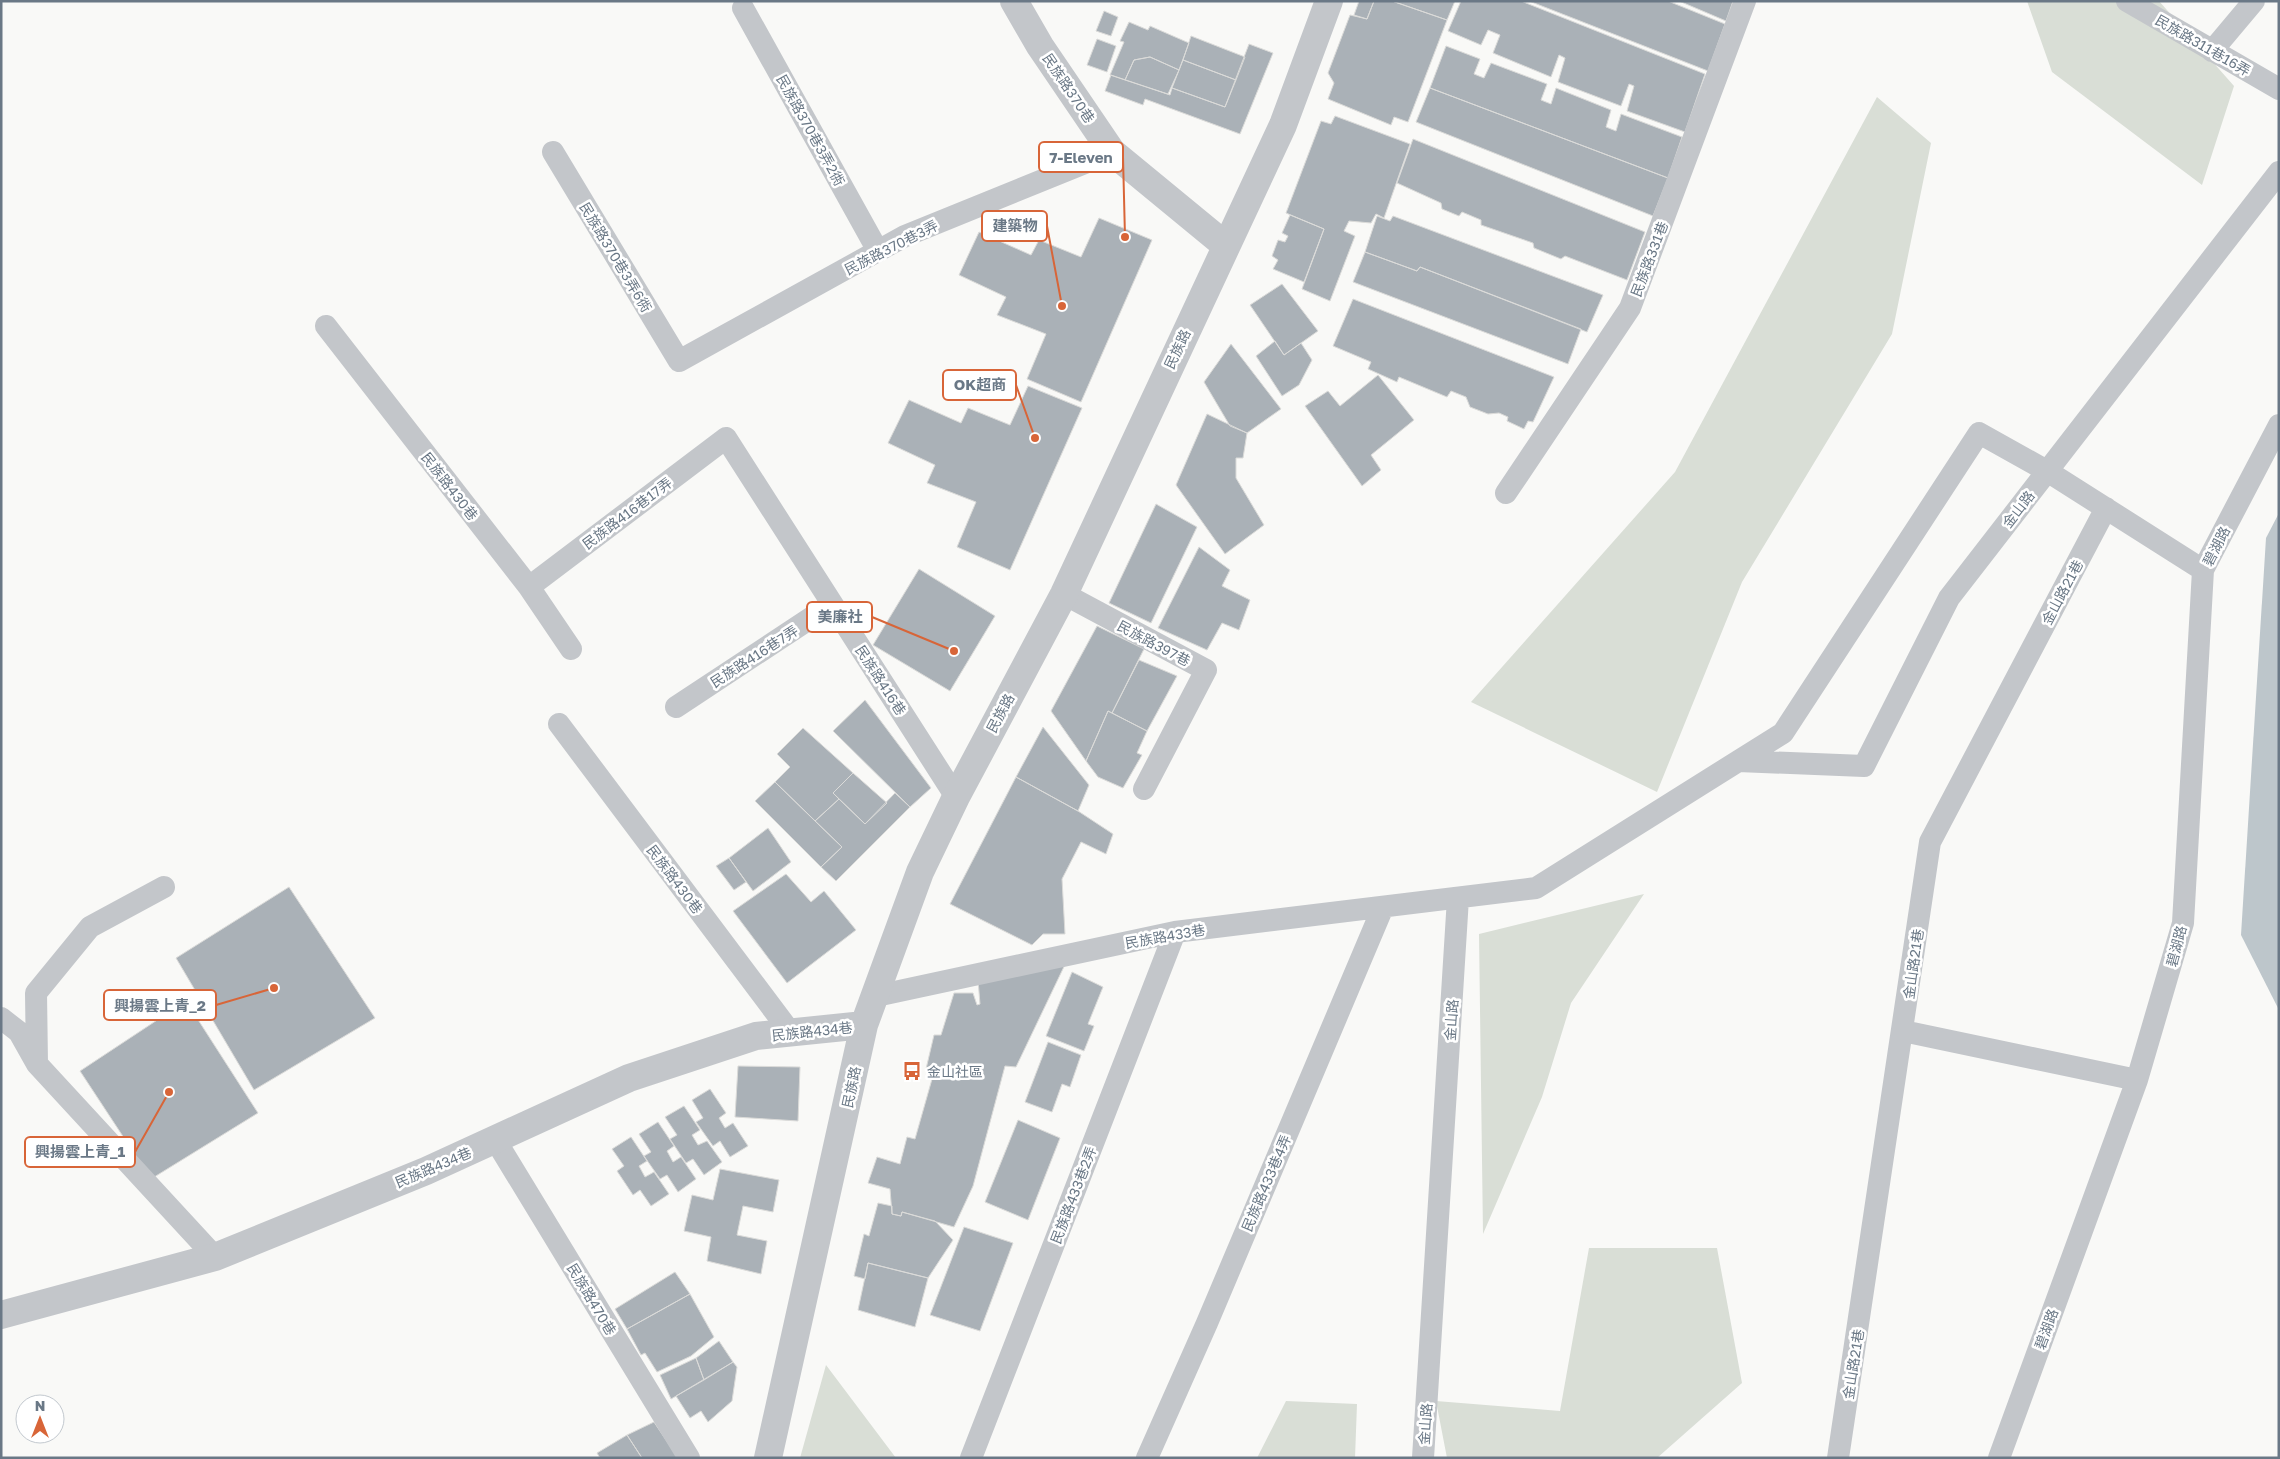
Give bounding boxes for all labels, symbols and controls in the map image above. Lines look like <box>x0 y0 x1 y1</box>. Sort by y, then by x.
street label: 民族路311巷16弄 <box>2152 11 2254 79</box>
street label: 民族路370巷 <box>1040 50 1098 126</box>
street label: 民族路370巷3弄2衖 <box>773 71 849 189</box>
callout: 7-Eleven <box>1039 142 1123 172</box>
text: 7-Eleven <box>1049 148 1113 166</box>
street label: 民族路370巷3弄6衖 <box>577 199 655 315</box>
callout: 建築物 <box>982 211 1047 241</box>
street label: 民族路370巷3弄 <box>841 216 941 278</box>
text: 建築物 <box>992 216 1038 234</box>
street label: 民族路331巷 <box>1627 219 1671 299</box>
street label: 民族路 <box>1160 326 1194 372</box>
callout: OK超商 <box>943 370 1016 400</box>
text: OK超商 <box>954 375 1006 393</box>
street label: 民族路430巷 <box>418 449 482 523</box>
street label: 民族路416巷17弄 <box>579 474 675 552</box>
street label: 金山路 <box>1998 487 2038 531</box>
street label: 碧湖路 <box>2199 523 2233 569</box>
street label: 金山路21巷 <box>2038 557 2086 627</box>
callout: 美廉社 <box>807 602 872 632</box>
text: 美廉社 <box>817 607 863 625</box>
street label: 民族路397巷 <box>1115 617 1193 669</box>
street label: 民族路416巷7弄 <box>707 621 801 691</box>
street label: 民族路416巷 <box>852 642 910 718</box>
street label: 民族路 <box>983 690 1017 736</box>
street label: 民族路430巷 <box>644 841 706 917</box>
street label: 民族路433巷 <box>1124 921 1206 951</box>
street label: 碧湖路 <box>2162 924 2190 968</box>
street label: 金山路21巷 <box>1900 928 1926 1000</box>
callout: 興揚雲上青_2 <box>104 990 216 1020</box>
text: 興揚雲上青_2 <box>114 996 206 1014</box>
street label: 金山路 <box>1441 998 1461 1042</box>
street label: 民族路434巷 <box>771 1018 853 1044</box>
bus stop icon: 金山社區 <box>901 1060 923 1082</box>
place label: 金山社區 <box>927 1063 983 1080</box>
street label: 民族路 <box>838 1065 864 1109</box>
street label: 民族路433巷4弄 <box>1238 1132 1294 1234</box>
callout: 興揚雲上青_1 <box>25 1137 135 1167</box>
text: 興揚雲上青_1 <box>35 1142 125 1160</box>
street label: 民族路434巷 <box>392 1143 474 1191</box>
street label: 民族路433巷2弄 <box>1047 1144 1099 1246</box>
street label: 民族路470巷 <box>564 1260 620 1338</box>
street label: 碧湖路 <box>2031 1306 2061 1352</box>
street label: 金山路21巷 <box>1839 1328 1867 1400</box>
north arrow <box>15 1394 65 1444</box>
text: N <box>35 1397 45 1414</box>
street label: 金山路 <box>1415 1402 1435 1446</box>

